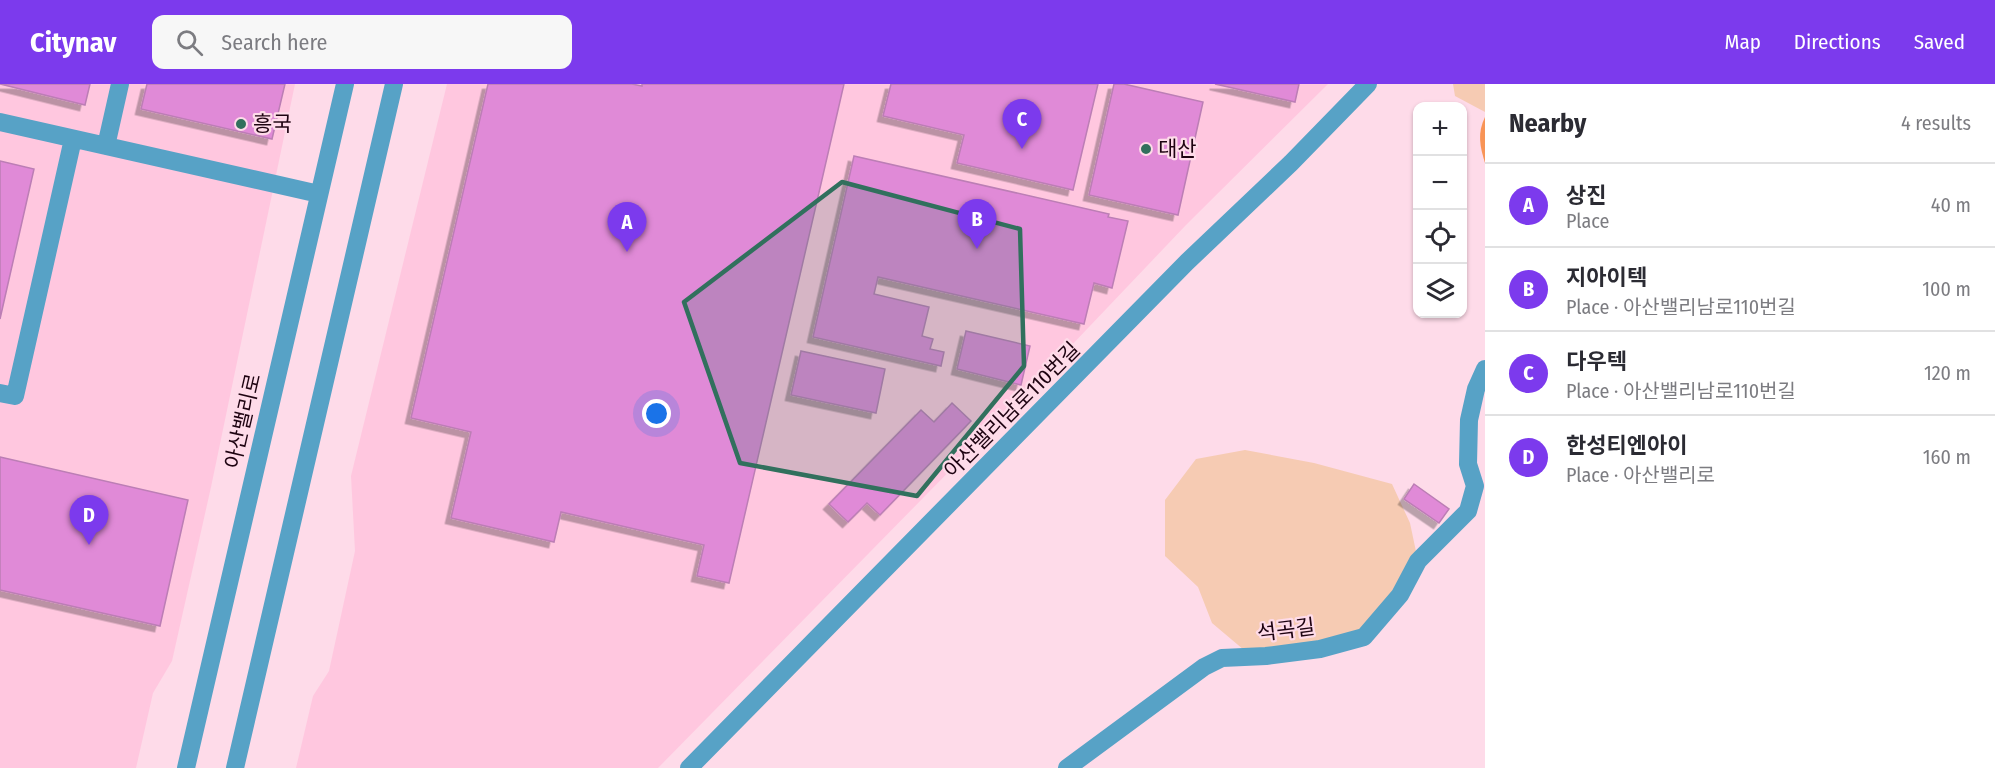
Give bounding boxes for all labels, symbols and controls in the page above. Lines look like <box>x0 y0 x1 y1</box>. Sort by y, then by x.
search box <box>152 15 572 69</box>
text: Citynav <box>30 26 116 59</box>
icon: search <box>173 26 206 59</box>
text: Search here <box>221 29 327 56</box>
text: Map <box>1724 29 1761 55</box>
text: Directions <box>1794 29 1881 55</box>
text: Saved <box>1914 29 1965 55</box>
pin: C <box>1002 100 1042 149</box>
map controls <box>1413 102 1467 318</box>
button: + <box>1413 102 1467 156</box>
text: Nearby <box>1509 108 1586 139</box>
place label: 흥국 <box>253 111 292 137</box>
text: 4 results <box>1901 111 1971 135</box>
marker: 흥국 <box>234 117 248 131</box>
place label: 대산 <box>1158 136 1197 162</box>
marker: 대산 <box>1139 142 1153 156</box>
button: − <box>1413 156 1467 210</box>
text: 상진 <box>1566 182 1606 209</box>
text: A <box>1523 193 1534 217</box>
text: 40 m <box>1931 193 1971 217</box>
pin: B <box>958 200 996 249</box>
pin: A <box>608 202 646 252</box>
text: Place <box>1566 209 1609 233</box>
button: locate <box>1413 210 1467 264</box>
button: layers <box>1413 264 1467 318</box>
text: 지아이텍 <box>1566 264 1647 291</box>
text: B <box>1523 277 1534 301</box>
text: 100 m <box>1922 277 1971 301</box>
text: Place · 아산밸리남로110번길 <box>1566 295 1796 319</box>
street label: 아산밸리남로110번길 <box>939 337 1085 483</box>
text: 다우텍 <box>1566 348 1627 375</box>
text: C <box>1523 361 1534 385</box>
text: 120 m <box>1924 361 1971 385</box>
street label: 아산밸리로 <box>219 371 267 471</box>
text: Place · 아산밸리남로110번길 <box>1566 379 1796 403</box>
your location <box>642 399 671 428</box>
text: 한성티엔아이 <box>1566 432 1687 459</box>
text: D <box>1523 445 1534 469</box>
text: 160 m <box>1923 445 1971 469</box>
text: Place · 아산밸리로 <box>1566 463 1715 487</box>
pin: D <box>70 496 109 545</box>
street label: 석곡길 <box>1256 614 1316 646</box>

